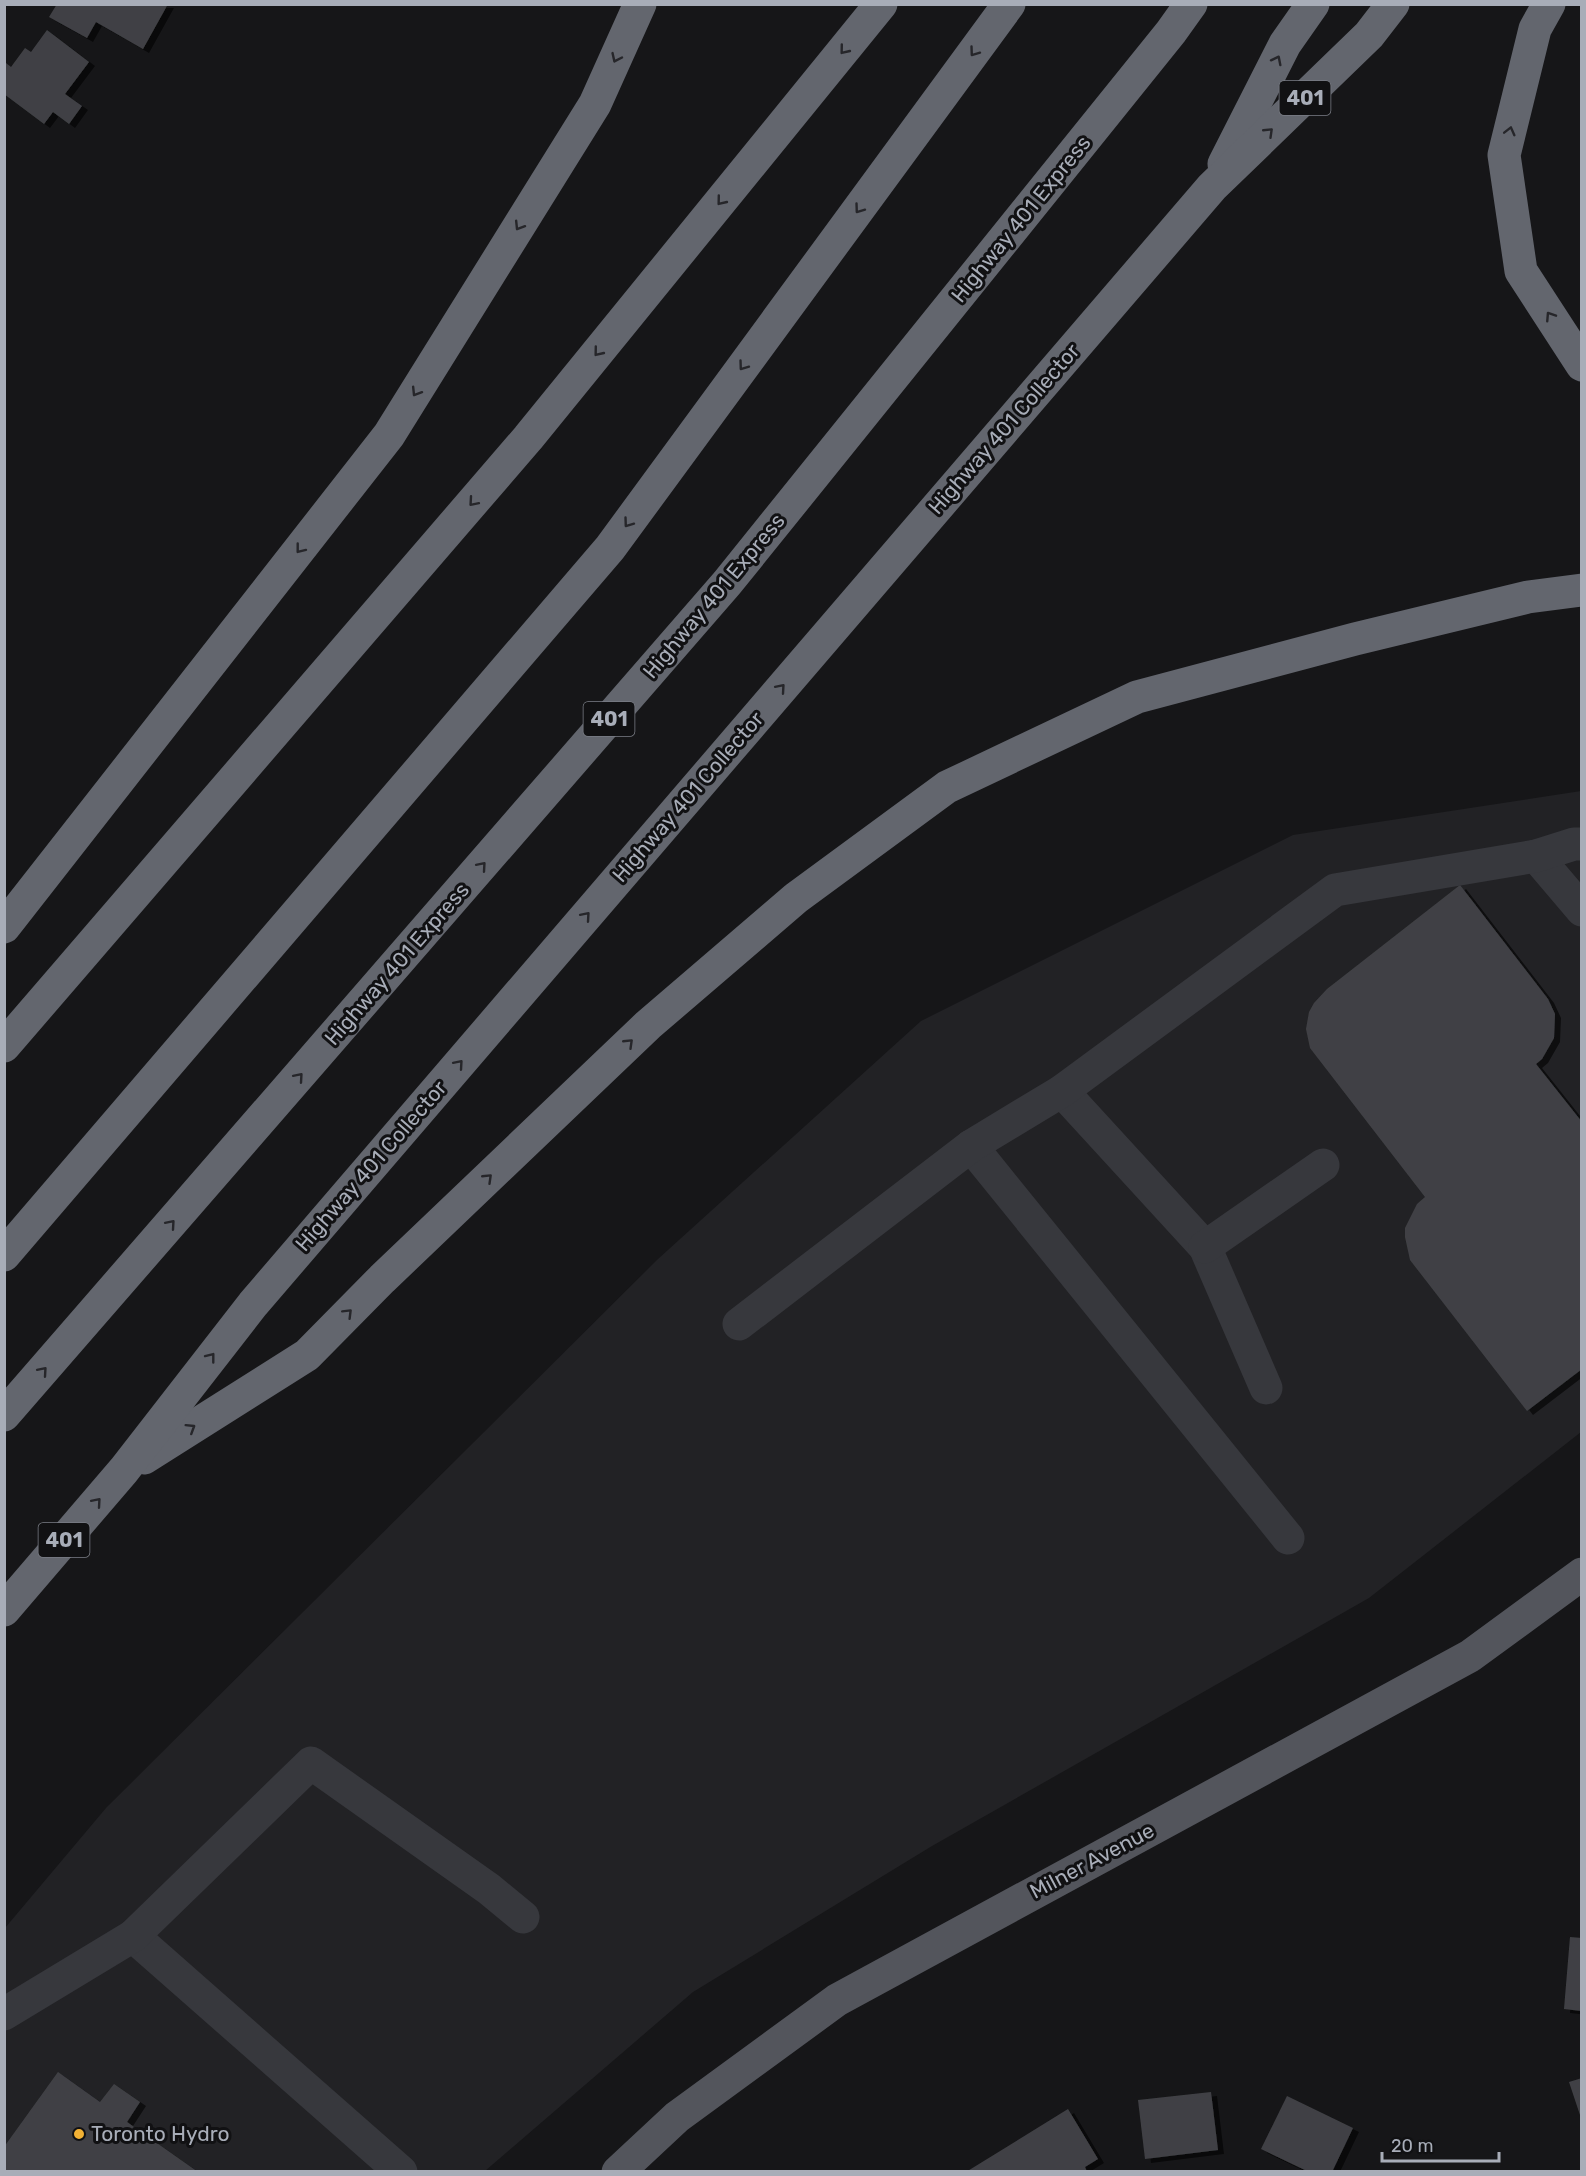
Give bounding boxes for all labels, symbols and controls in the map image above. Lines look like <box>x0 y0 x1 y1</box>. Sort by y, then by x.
one-way arrow <box>840 43 851 54</box>
one-way arrow <box>970 45 981 56</box>
one-way arrow <box>611 51 623 62</box>
one-way arrow <box>1269 55 1281 66</box>
road number: 401 <box>1280 81 1330 115</box>
one-way arrow <box>1503 126 1516 136</box>
one-way arrow <box>1262 128 1273 139</box>
street label: Highway 401 Express <box>946 130 1096 307</box>
one-way arrow <box>717 194 728 205</box>
one-way arrow <box>855 202 866 213</box>
one-way arrow <box>514 220 526 230</box>
one-way arrow <box>1546 311 1557 322</box>
street label: Highway 401 Collector <box>923 338 1084 519</box>
one-way arrow <box>594 346 605 357</box>
one-way arrow <box>740 360 751 371</box>
one-way arrow <box>411 386 423 396</box>
one-way arrow <box>469 495 480 506</box>
street label: Highway 401 Express <box>637 508 790 683</box>
one-way arrow <box>624 517 635 528</box>
one-way arrow <box>296 542 307 553</box>
one-way arrow <box>774 684 785 695</box>
road number: 401 <box>584 702 634 736</box>
street label: Highway 401 Collector <box>607 706 768 887</box>
one-way arrow <box>475 862 486 873</box>
street label: Highway 401 Express <box>319 877 474 1050</box>
one-way arrow <box>579 912 590 923</box>
one-way arrow <box>623 1039 633 1050</box>
one-way arrow <box>452 1060 463 1071</box>
one-way arrow <box>292 1073 303 1084</box>
street label: Highway 401 Collector <box>290 1075 451 1256</box>
one-way arrow <box>481 1174 492 1185</box>
one-way arrow <box>164 1220 175 1231</box>
one-way arrow <box>341 1310 352 1320</box>
one-way arrow <box>204 1353 215 1364</box>
one-way arrow <box>36 1367 47 1378</box>
one-way arrow <box>185 1424 196 1435</box>
one-way arrow <box>90 1498 101 1509</box>
road number: 401 <box>38 1523 90 1557</box>
street label: Milner Avenue <box>1025 1817 1158 1904</box>
place label: Toronto Hydro <box>91 2121 230 2146</box>
scale bar <box>1382 2125 1499 2163</box>
marker: Toronto Hydro <box>72 2127 86 2141</box>
text: 20 m <box>1391 2135 1433 2157</box>

